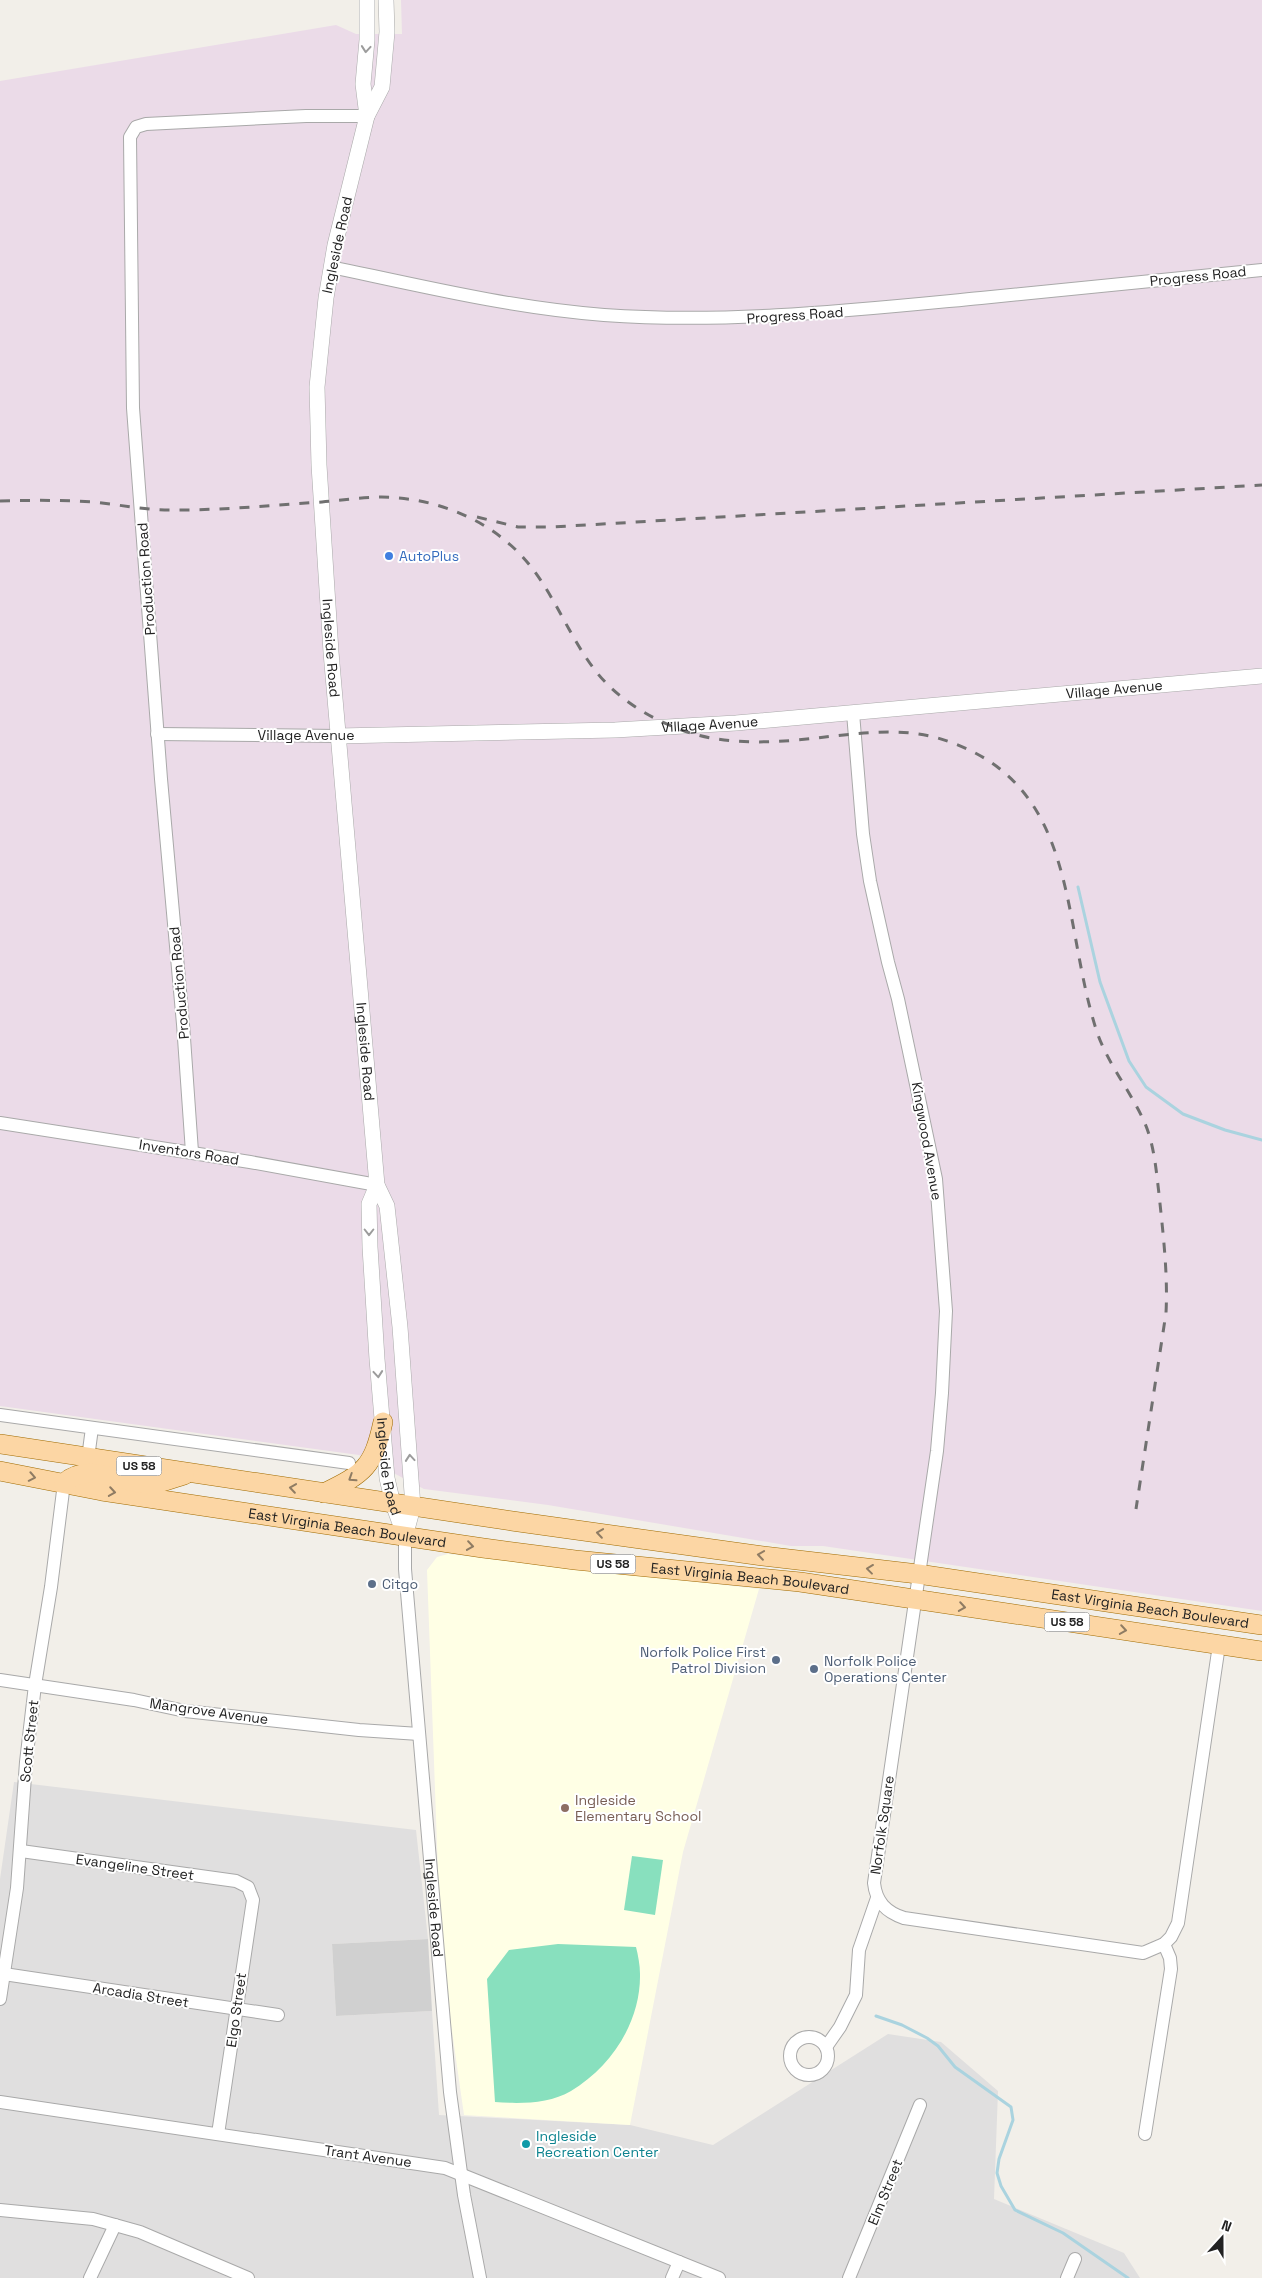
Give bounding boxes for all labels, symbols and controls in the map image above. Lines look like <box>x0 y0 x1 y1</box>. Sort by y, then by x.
one-way arrow <box>361 45 372 53</box>
street label: Ingleside Road <box>318 195 356 295</box>
street label: Progress Road <box>1149 262 1247 290</box>
street label: Progress Road <box>746 303 844 327</box>
street label: Production Road <box>133 522 159 636</box>
place label: AutoPlus <box>399 547 459 565</box>
marker: AutoPlus <box>383 550 395 562</box>
street label: Ingleside Road <box>319 598 344 698</box>
street label: Village Avenue <box>1065 676 1163 702</box>
street label: Village Avenue <box>661 712 759 736</box>
street label: Village Avenue <box>258 726 354 744</box>
street label: Production Road <box>165 926 193 1040</box>
street label: Ingleside Road <box>352 1002 379 1102</box>
street label: Kingwood Avenue <box>908 1080 946 1202</box>
street label: Inventors Road <box>138 1135 240 1169</box>
one-way arrow <box>364 1228 374 1236</box>
one-way arrow <box>373 1370 384 1378</box>
street label: Ingleside Road <box>373 1417 405 1518</box>
one-way arrow <box>405 1454 416 1462</box>
road number: US 58 <box>116 1456 162 1475</box>
one-way arrow <box>27 1471 36 1481</box>
one-way arrow <box>349 1471 358 1481</box>
one-way arrow <box>289 1484 297 1494</box>
one-way arrow <box>107 1487 116 1497</box>
street label: East Virginia Beach Boulevard <box>247 1504 447 1551</box>
one-way arrow <box>596 1528 604 1539</box>
one-way arrow <box>467 1540 475 1551</box>
one-way arrow <box>757 1550 765 1561</box>
road number: US 58 <box>590 1555 636 1574</box>
street label: East Virginia Beach Boulevard <box>650 1558 851 1598</box>
one-way arrow <box>865 1564 873 1575</box>
place label: Citgo <box>382 1575 418 1593</box>
marker: Citgo <box>366 1578 378 1590</box>
street label: East Virginia Beach Boulevard <box>1050 1585 1250 1632</box>
one-way arrow <box>959 1601 967 1612</box>
road number: US 58 <box>1044 1612 1090 1631</box>
one-way arrow <box>1119 1625 1127 1635</box>
place label: Norfolk Police First Patrol Division <box>640 1643 766 1677</box>
place label: Norfolk Police Operations Center <box>824 1652 947 1686</box>
marker: Norfolk Police First Patrol Division <box>770 1654 782 1666</box>
marker: Norfolk Police Operations Center <box>808 1663 820 1675</box>
street label: Mangrove Avenue <box>149 1694 269 1728</box>
street label: Scott Street <box>16 1699 42 1783</box>
street label: Norfolk Square <box>866 1774 898 1876</box>
place label: Ingleside Elementary School <box>575 1791 701 1825</box>
marker: Ingleside Elementary School <box>559 1802 571 1814</box>
street label: Evangeline Street <box>75 1850 195 1884</box>
street label: Ingleside Road <box>421 1858 447 1958</box>
street label: Elgo Street <box>222 1971 250 2049</box>
street label: Arcadia Street <box>92 1979 190 2011</box>
place label: Ingleside Recreation Center <box>536 2127 659 2161</box>
marker: Ingleside Recreation Center <box>520 2138 532 2150</box>
street label: Trant Avenue <box>323 2141 413 2171</box>
street label: Elm Street <box>864 2156 906 2228</box>
north arrow <box>1197 2213 1247 2263</box>
text: N <box>1219 2216 1234 2236</box>

